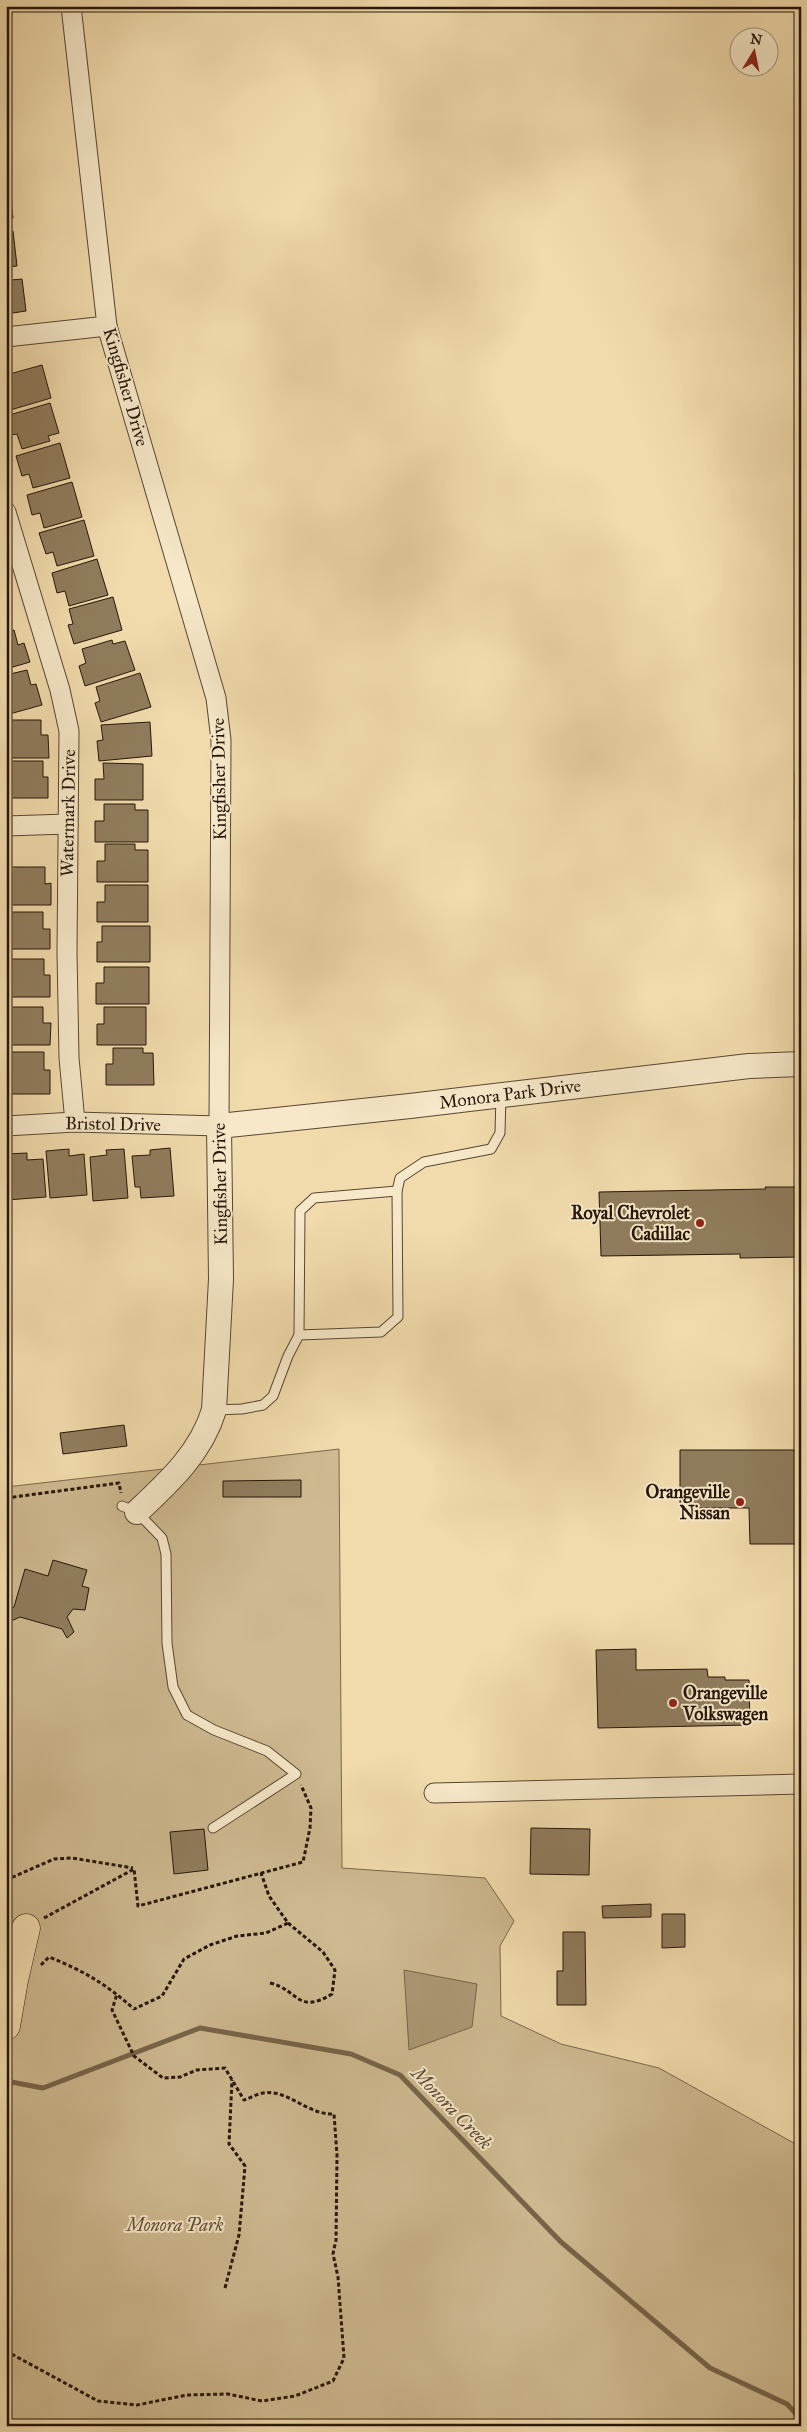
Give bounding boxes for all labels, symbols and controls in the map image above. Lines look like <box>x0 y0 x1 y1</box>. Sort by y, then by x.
north arrow <box>730 28 780 78</box>
text: N <box>749 30 764 49</box>
street label: Kingfisher Drive <box>98 325 153 449</box>
street label: Kingfisher Drive <box>207 718 232 840</box>
street label: Watermark Drive <box>56 749 80 877</box>
street label: Monora Park Drive <box>438 1074 582 1114</box>
street label: Bristol Drive <box>65 1112 161 1136</box>
street label: Kingfisher Drive <box>208 1123 233 1245</box>
place label: Royal Chevrolet Cadillac <box>571 1202 691 1245</box>
marker: Royal Chevrolet Cadillac <box>694 1217 706 1229</box>
place label: Orangeville Nissan <box>646 1481 730 1524</box>
marker: Orangeville Nissan <box>734 1496 746 1508</box>
place label: Orangeville Volkswagen <box>682 1682 768 1726</box>
marker: Orangeville Volkswagen <box>667 1697 679 1709</box>
water label: Monora Creek <box>405 2060 498 2155</box>
park label: Monora Park <box>124 2214 224 2236</box>

